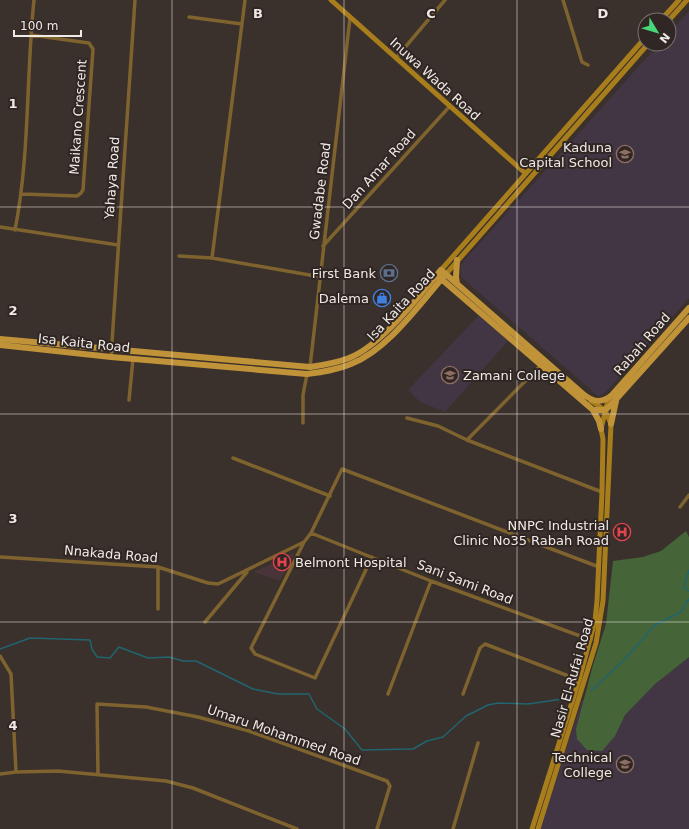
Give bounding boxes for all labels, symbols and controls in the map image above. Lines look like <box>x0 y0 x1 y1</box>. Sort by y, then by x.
text: B <box>253 6 263 21</box>
text: C <box>426 6 436 21</box>
text: D <box>598 6 609 21</box>
scale bar <box>14 12 81 38</box>
north arrow <box>637 12 677 52</box>
text: 100 m <box>20 19 58 33</box>
text: N <box>657 30 672 45</box>
street label: Inuwa Wada Road <box>387 35 483 123</box>
street label: Maikano Crescent <box>66 59 90 175</box>
text: 1 <box>8 96 18 111</box>
street label: Dan Amar Road <box>339 126 419 212</box>
street label: Yahaya Road <box>102 136 122 221</box>
place label: Kaduna Capital School <box>519 140 612 170</box>
street label: Gwadabe Road <box>307 141 333 241</box>
school or university icon: Kaduna Capital School <box>615 144 635 164</box>
bank icon: First Bank <box>379 263 399 283</box>
place label: First Bank <box>312 266 376 281</box>
street label: Isa Kaita Road <box>364 266 438 344</box>
shop icon: Dalema <box>372 288 392 308</box>
place label: Dalema <box>319 291 369 306</box>
text: 2 <box>8 303 18 318</box>
street label: Rabah Road <box>611 310 673 378</box>
street label: Isa Kaita Road <box>37 331 131 355</box>
school or university icon: Zamani College <box>440 365 460 385</box>
place label: Zamani College <box>463 368 565 383</box>
text: 3 <box>8 511 18 526</box>
place label: NNPC Industrial Clinic No35 Rabah Road <box>453 518 609 548</box>
hospital icon: NNPC Industrial Clinic No35 Rabah Road <box>612 522 632 542</box>
street label: Nnakada Road <box>63 542 159 566</box>
hospital icon: Belmont Hospital <box>272 552 292 572</box>
place label: Belmont Hospital <box>295 555 407 570</box>
street label: Sani Sami Road <box>415 557 515 607</box>
street label: Nasir El-Rufai Road <box>548 616 596 740</box>
street label: Umaru Mohammed Road <box>205 702 363 768</box>
text: 4 <box>8 718 18 733</box>
place label: Technical College <box>551 750 612 780</box>
school or university icon: Technical College <box>615 754 635 774</box>

